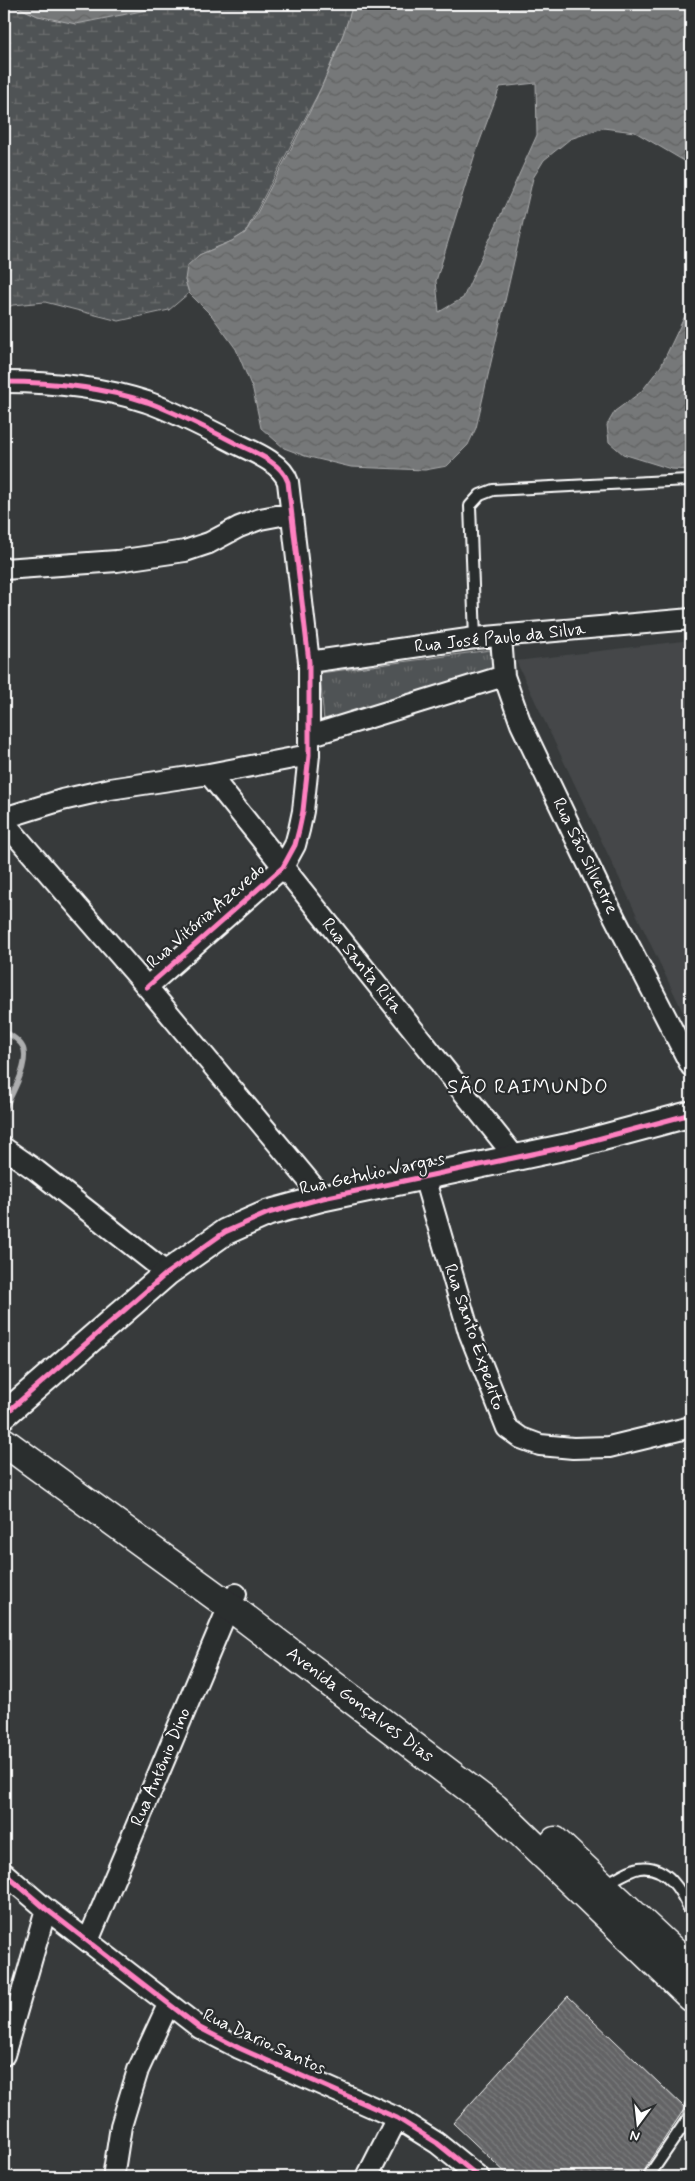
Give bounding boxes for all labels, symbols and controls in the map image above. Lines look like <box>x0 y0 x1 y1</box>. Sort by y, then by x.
street label: Rua José Paulo da Silva <box>413 617 587 659</box>
street label: Rua São Silvestre <box>546 794 624 918</box>
street label: Rua Vitória Azevedo <box>142 858 270 974</box>
street label: Rua Santa Rita <box>316 913 408 1019</box>
district label: SÃO RAIMUNDO <box>447 1074 609 1101</box>
street label: Rua Getulio Vargas <box>297 1147 447 1202</box>
street label: Rua Santo Expedito <box>438 1261 510 1413</box>
street label: Avenida Gonçalves Dias <box>281 1642 439 1768</box>
street label: Rua Antônio Dino <box>125 1704 197 1830</box>
street label: Rua Dario Santos <box>199 2003 329 2081</box>
north arrow <box>612 2098 662 2148</box>
text: N <box>628 2126 642 2145</box>

